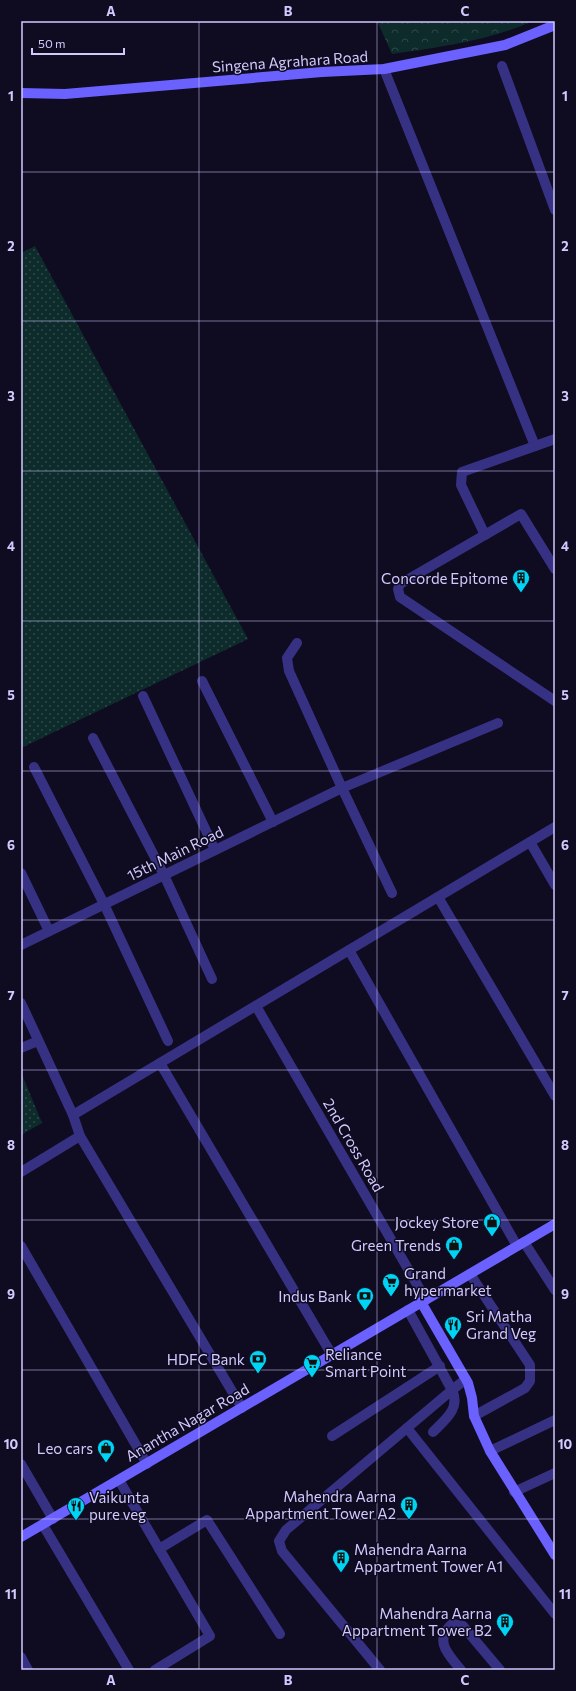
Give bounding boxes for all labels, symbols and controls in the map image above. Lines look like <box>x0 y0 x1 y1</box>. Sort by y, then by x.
text: A <box>106 3 116 19</box>
text: B <box>284 3 293 19</box>
text: C <box>461 3 470 19</box>
scale bar <box>32 30 124 56</box>
text: 50 m <box>38 36 66 50</box>
street label: Singena Agrahara Road <box>211 47 369 75</box>
text: 1 <box>8 88 14 104</box>
text: 1 <box>562 88 568 104</box>
text: 2 <box>7 238 15 254</box>
text: 2 <box>561 238 569 254</box>
text: 3 <box>7 388 15 404</box>
text: 3 <box>561 388 569 404</box>
text: 4 <box>7 538 15 554</box>
text: 4 <box>561 538 569 554</box>
building icon: Concorde Epitome <box>511 568 531 593</box>
place label: Concorde Epitome <box>381 569 508 587</box>
text: 5 <box>7 687 15 703</box>
text: 5 <box>561 687 569 703</box>
street label: 15th Main Road <box>124 822 226 884</box>
text: 6 <box>7 837 15 853</box>
text: 6 <box>561 837 569 853</box>
text: 7 <box>7 987 15 1003</box>
text: 7 <box>561 987 569 1003</box>
street label: 2nd Cross Road <box>320 1095 388 1195</box>
text: 8 <box>7 1137 15 1153</box>
text: 8 <box>561 1137 569 1153</box>
shop icon: Jockey Store <box>482 1212 502 1237</box>
place label: Jockey Store <box>395 1213 479 1231</box>
shop icon: Green Trends <box>444 1235 464 1260</box>
place label: Green Trends <box>351 1236 441 1254</box>
place label: Grand hypermarket <box>404 1264 492 1299</box>
supermarket icon: Grand hypermarket <box>381 1272 401 1297</box>
text: 9 <box>7 1286 15 1302</box>
bank icon: Indus Bank <box>355 1286 375 1311</box>
text: 9 <box>561 1286 569 1302</box>
place label: Indus Bank <box>278 1287 352 1305</box>
place label: Sri Matha Grand Veg <box>466 1307 536 1342</box>
restaurant icon: Sri Matha Grand Veg <box>443 1315 463 1340</box>
place label: Reliance Smart Point <box>325 1345 406 1380</box>
bank icon: HDFC Bank <box>248 1349 268 1374</box>
place label: HDFC Bank <box>167 1350 245 1368</box>
supermarket icon: Reliance Smart Point <box>302 1353 322 1378</box>
street label: Anantha Nagar Road <box>122 1379 252 1465</box>
text: 10 <box>4 1436 19 1452</box>
text: 10 <box>558 1436 573 1452</box>
shop icon: Leo cars <box>96 1438 116 1463</box>
place label: Leo cars <box>37 1439 93 1457</box>
place label: Mahendra Aarna Appartment Tower A2 <box>245 1487 396 1522</box>
place label: Vaikunta pure veg <box>89 1488 149 1523</box>
building icon: Mahendra Aarna Appartment Tower A2 <box>399 1495 419 1520</box>
restaurant icon: Vaikunta pure veg <box>66 1496 86 1521</box>
place label: Mahendra Aarna Appartment Tower A1 <box>354 1540 503 1575</box>
building icon: Mahendra Aarna Appartment Tower A1 <box>331 1548 351 1573</box>
text: 11 <box>5 1586 17 1602</box>
text: 11 <box>559 1586 571 1602</box>
place label: Mahendra Aarna Appartment Tower B2 <box>342 1604 492 1639</box>
building icon: Mahendra Aarna Appartment Tower B2 <box>495 1612 515 1637</box>
text: A <box>106 1672 116 1688</box>
text: B <box>284 1672 293 1688</box>
text: C <box>461 1672 470 1688</box>

